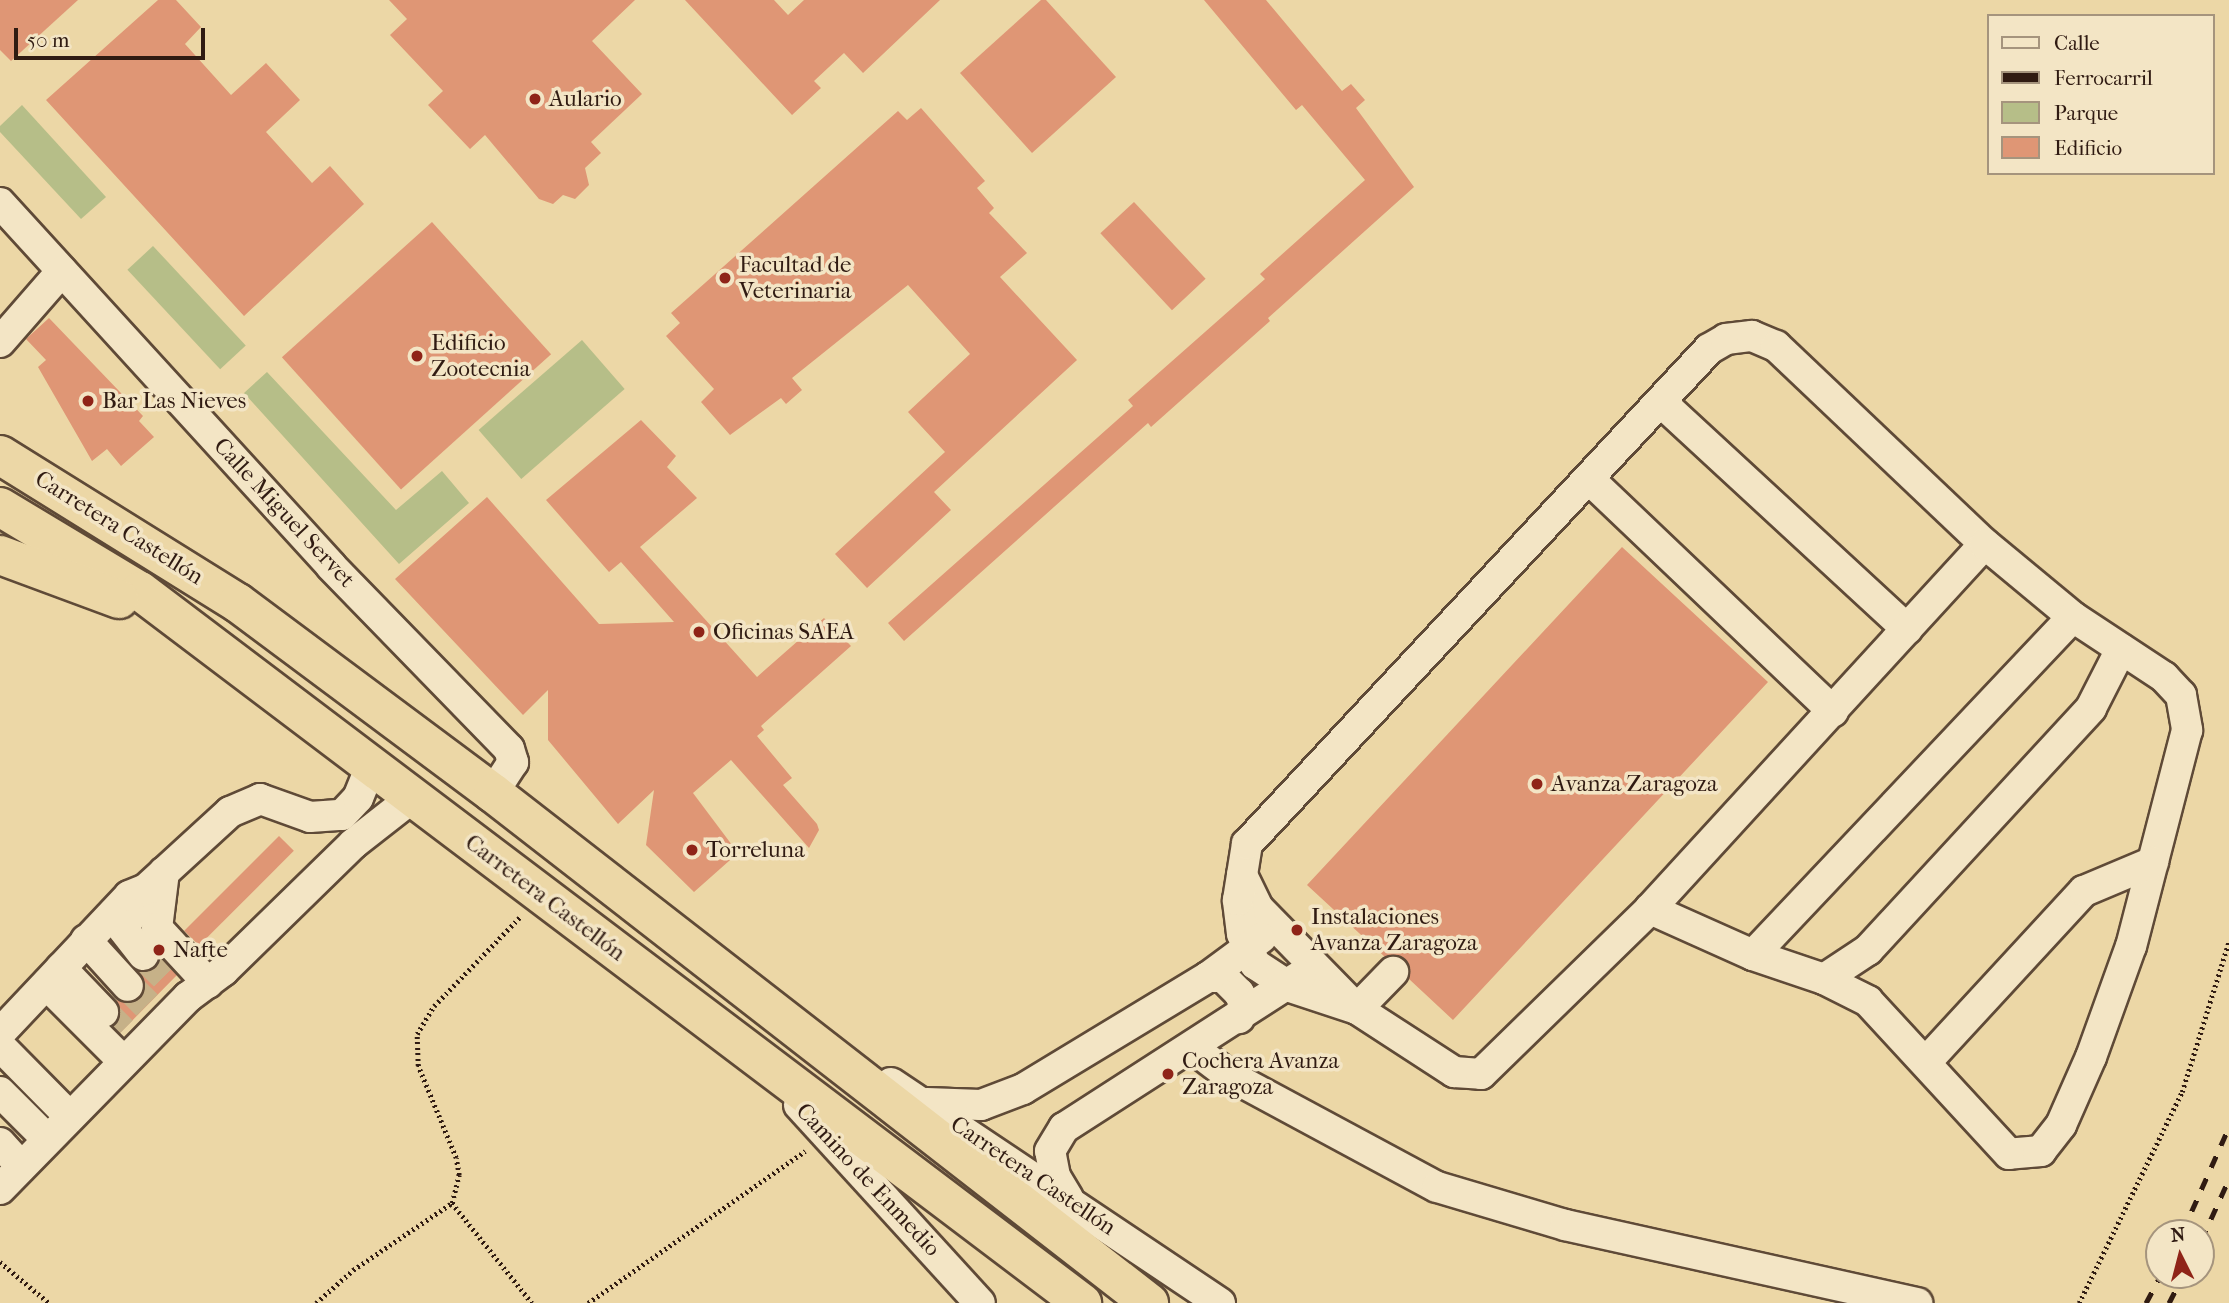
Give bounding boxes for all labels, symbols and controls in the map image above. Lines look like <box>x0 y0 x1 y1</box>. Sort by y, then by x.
scale bar <box>18 14 208 58</box>
legend <box>1988 14 2215 175</box>
text: 50 m <box>27 28 70 52</box>
text: Calle <box>2054 31 2100 55</box>
text: Ferrocarril <box>2054 66 2153 90</box>
place label: Aulario <box>549 85 622 113</box>
marker: Aulario <box>527 91 543 107</box>
text: Parque <box>2054 101 2118 125</box>
text: Edificio <box>2054 136 2122 160</box>
place label: Facultad de Veterinaria <box>739 251 851 305</box>
marker: Facultad de Veterinaria <box>717 270 733 286</box>
place label: Edificio Zootecnia <box>431 329 530 383</box>
marker: Edificio Zootecnia <box>409 348 425 364</box>
place label: Bar Las Nieves <box>102 387 246 415</box>
marker: Bar Las Nieves <box>80 393 96 409</box>
street label: Calle Miguel Servet <box>208 432 360 594</box>
street label: Carretera Castellón <box>30 465 208 591</box>
place label: Oficinas SAEA <box>713 618 854 646</box>
marker: Oficinas SAEA <box>691 624 707 640</box>
place label: Avanza Zaragoza <box>1551 770 1718 798</box>
marker: Avanza Zaragoza <box>1529 776 1545 792</box>
street label: Carretera Castellón <box>459 829 631 967</box>
place label: Torreluna <box>706 836 805 864</box>
marker: Torreluna <box>684 842 700 858</box>
place label: Instalaciones Avanza Zaragoza <box>1311 903 1478 957</box>
marker: Instalaciones Avanza Zaragoza <box>1289 922 1305 938</box>
place label: Nafte <box>173 936 228 964</box>
marker: Nafte <box>151 942 167 958</box>
place label: Cochera Avanza Zaragoza <box>1182 1047 1339 1101</box>
marker: Cochera Avanza Zaragoza <box>1160 1066 1176 1082</box>
street label: Camino de Enmedio <box>790 1098 946 1262</box>
street label: Carretera Castellón <box>945 1110 1121 1242</box>
north arrow <box>2145 1219 2215 1289</box>
text: N <box>2170 1223 2186 1247</box>

